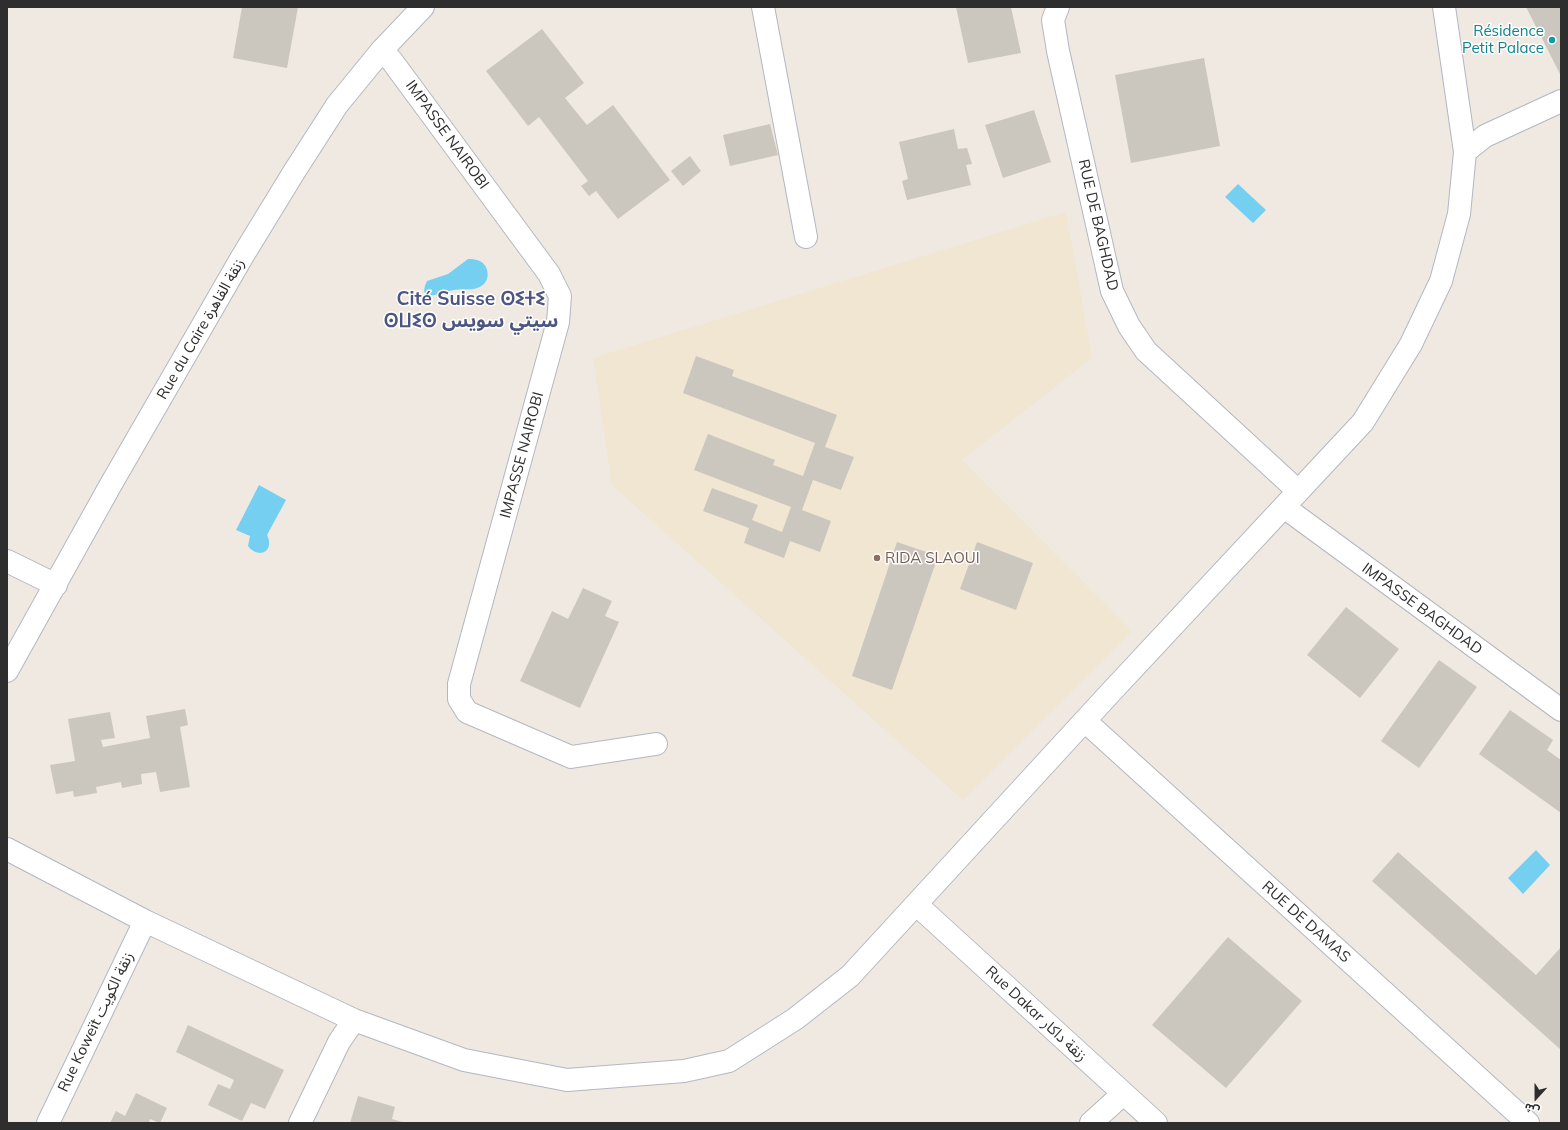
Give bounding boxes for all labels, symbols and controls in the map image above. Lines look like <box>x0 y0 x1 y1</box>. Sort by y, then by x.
place label: Résidence Petit Palace <box>1462 22 1544 57</box>
marker: Résidence Petit Palace <box>1547 35 1557 45</box>
street label: IMPASSE NAIROBI <box>402 77 492 193</box>
street label: RUE DE BAGHDAD <box>1074 157 1122 293</box>
street label: Rue du Caire زنقة القاهرة <box>153 255 249 403</box>
district label: Cité Suisse ⵙⵉⵜⵉ ⵙⵡⵉⵙ سيتي سويس <box>384 288 558 332</box>
street label: IMPASSE NAIROBI <box>496 390 548 520</box>
place label: RIDA SLAOUI <box>885 549 980 567</box>
marker: RIDA SLAOUI <box>872 553 882 563</box>
street label: IMPASSE BAGHDAD <box>1358 559 1486 659</box>
street label: RUE DE DAMAS <box>1258 877 1354 967</box>
street label: Rue Koweït زنقة الكويت <box>54 949 138 1095</box>
street label: Rue Dakar زنقة داكار <box>982 962 1090 1066</box>
north arrow <box>1516 1078 1556 1118</box>
text: ش <box>1522 1100 1541 1118</box>

